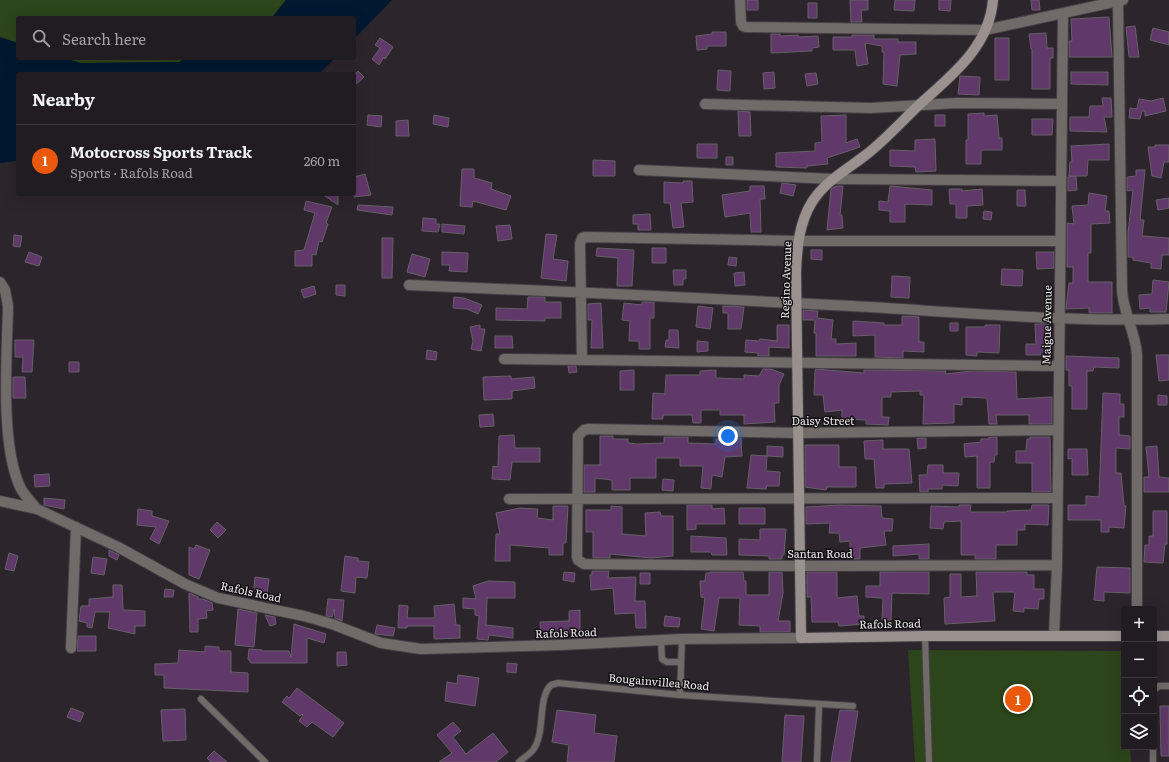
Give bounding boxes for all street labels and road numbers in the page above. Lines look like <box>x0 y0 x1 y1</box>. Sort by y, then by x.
street label: Regino Avenue <box>776 241 794 319</box>
street label: Maigue Avenue <box>1037 285 1055 365</box>
street label: Daisy Street <box>792 412 855 428</box>
street label: Santan Road <box>787 545 853 561</box>
street label: Rafols Road <box>219 577 283 605</box>
street label: Rafols Road <box>859 614 921 632</box>
street label: Rafols Road <box>535 623 597 641</box>
street label: Bougainvillea Road <box>608 669 710 693</box>

